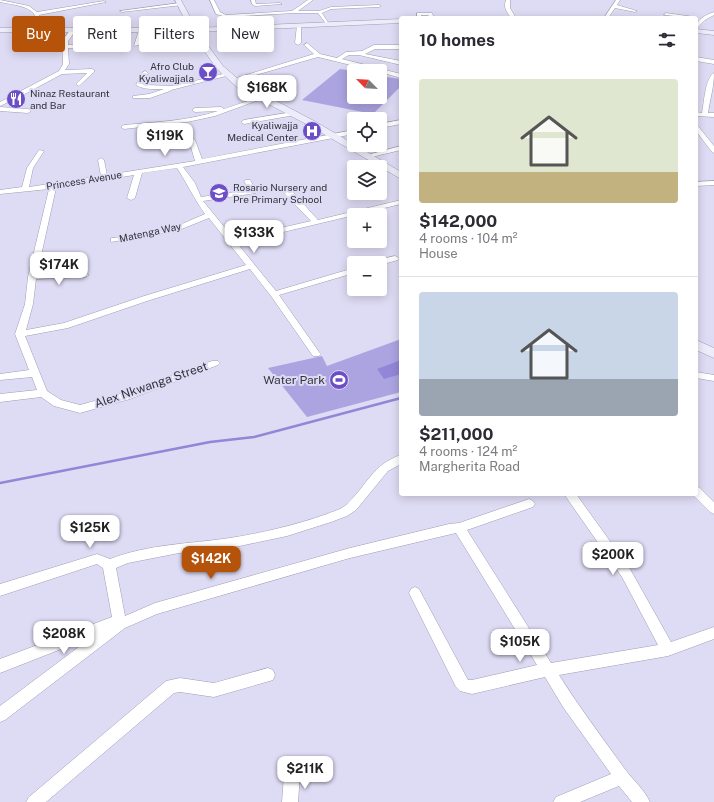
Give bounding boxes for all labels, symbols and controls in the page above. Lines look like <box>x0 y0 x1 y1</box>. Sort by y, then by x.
chip: Buy <box>12 16 65 52</box>
chip: Rent <box>73 16 131 52</box>
chip: Filters <box>139 16 209 52</box>
chip: New <box>217 16 274 52</box>
icon: filters <box>656 29 678 51</box>
text: 10 homes <box>419 30 495 50</box>
place label: Afro Club Kyaliwajjala <box>139 60 194 84</box>
bar icon: Afro Club Kyaliwajjala <box>197 61 219 83</box>
north arrow <box>347 64 387 104</box>
map controls <box>347 64 387 296</box>
pin: $168K <box>239 75 295 109</box>
text: $168K <box>246 80 288 95</box>
place label: Ninaz Restaurant and Bar <box>30 87 110 111</box>
restaurant icon: Ninaz Restaurant and Bar <box>5 88 27 110</box>
icon: home <box>513 105 585 177</box>
button: locate <box>347 112 387 152</box>
place label: Kyaliwajja Medical Center <box>227 119 298 143</box>
hospital icon: Kyaliwajja Medical Center <box>301 120 323 142</box>
pin: $119K <box>137 123 193 157</box>
text: $119K <box>146 128 184 143</box>
button: layers <box>347 160 387 200</box>
street label: Princess Avenue <box>45 168 123 192</box>
place label: Rosario Nursery and Pre Primary School <box>233 181 327 205</box>
school or university icon: Rosario Nursery and Pre Primary School <box>208 182 230 204</box>
button: + <box>347 208 387 248</box>
text: $142,000 <box>419 211 497 231</box>
street label: Matenga Way <box>118 219 183 244</box>
pin: $133K <box>226 220 282 254</box>
text: $133K <box>234 225 274 240</box>
text: 4 rooms · 104 m² <box>419 231 518 246</box>
text: House <box>419 246 458 261</box>
pin: $174K <box>31 252 87 286</box>
button: − <box>347 256 387 296</box>
text: $174K <box>39 257 79 272</box>
icon: home <box>513 318 585 390</box>
street label: Alex Nkwanga Street <box>93 359 210 411</box>
sports icon: Water Park <box>328 369 350 391</box>
place label: Water Park <box>263 373 325 387</box>
text: $211,000 <box>419 424 493 444</box>
text: 4 rooms · 124 m² <box>419 444 517 459</box>
text: Margherita Road <box>419 459 520 474</box>
pin: $125K <box>62 515 118 549</box>
text: $125K <box>70 520 110 535</box>
pin: $200K <box>585 542 641 576</box>
pin: $142K <box>183 546 239 580</box>
text: $200K <box>591 547 635 562</box>
text: $142K <box>191 551 231 566</box>
pin: $208K <box>36 621 92 655</box>
text: $208K <box>42 626 86 641</box>
pin: $105K <box>492 629 548 663</box>
text: $105K <box>500 634 540 649</box>
pin: $211K <box>277 756 333 790</box>
text: $211K <box>286 761 324 776</box>

